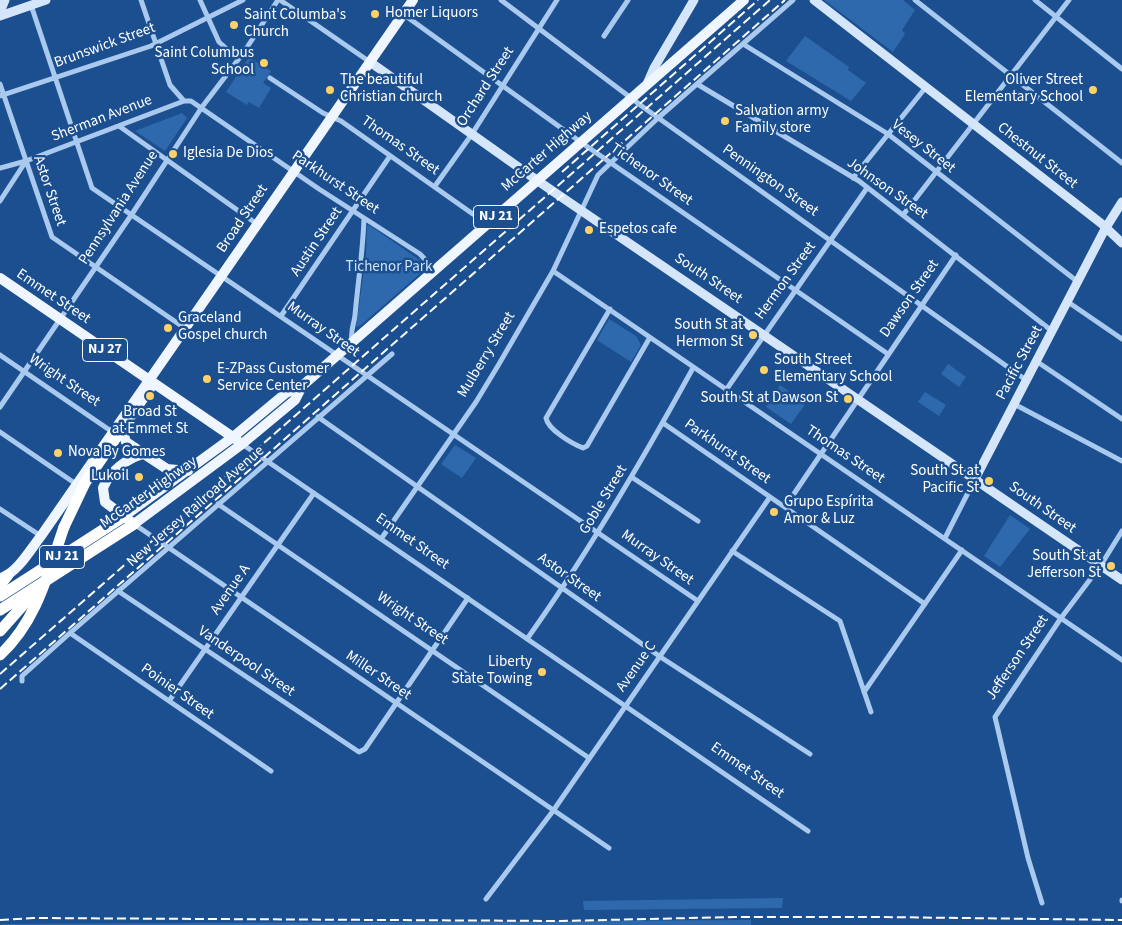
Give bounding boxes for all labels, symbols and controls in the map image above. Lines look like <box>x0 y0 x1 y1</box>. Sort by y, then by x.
place label: Homer Liquors <box>385 5 478 23</box>
place label: Saint Columba's Church <box>244 7 346 42</box>
marker: Homer Liquors <box>369 8 381 20</box>
street label: Brunswick Street <box>52 19 158 73</box>
marker: Saint Columba's Church <box>228 19 240 31</box>
street label: Orchard Street <box>454 44 518 130</box>
place label: Saint Columbus School <box>155 45 254 80</box>
marker: Saint Columbus School <box>258 57 270 69</box>
place label: The beautiful Christian church <box>340 72 442 107</box>
place label: Oliver Street Elementary School <box>965 72 1083 107</box>
marker: The beautiful Christian church <box>324 84 336 96</box>
marker: Oliver Street Elementary School <box>1087 84 1099 96</box>
street label: Sherman Avenue <box>49 92 155 146</box>
place label: Salvation army Family store <box>735 103 829 138</box>
street label: McCarter Highway <box>498 108 596 196</box>
street label: Thomas Street <box>357 112 443 180</box>
marker: Salvation army Family store <box>719 115 731 127</box>
street label: Vesey Street <box>887 116 959 178</box>
street label: Chestnut Street <box>993 119 1081 193</box>
street label: Tichenor Street <box>606 140 696 210</box>
street label: Pennington Street <box>718 141 822 221</box>
place label: Iglesia De Dios <box>183 145 273 163</box>
street label: Parkhurst Street <box>288 147 382 219</box>
street label: Pennsylvania Avenue <box>75 148 163 268</box>
marker: Iglesia De Dios <box>167 148 179 160</box>
street label: Astor Street <box>29 153 69 229</box>
street label: Johnson Street <box>843 154 931 224</box>
street label: Broad Street <box>214 182 272 256</box>
street label: Austin Street <box>287 204 347 280</box>
road number: NJ 21 <box>474 206 518 228</box>
place label: Espetos cafe <box>599 221 677 239</box>
marker: Espetos cafe <box>583 224 595 236</box>
street label: Hermon Street <box>752 239 820 323</box>
street label: South Street <box>671 250 745 308</box>
street label: Dawson Street <box>877 257 943 341</box>
park label: Tichenor Park <box>346 259 432 277</box>
street label: Emmet Street <box>12 266 94 328</box>
street label: Murray Street <box>283 298 363 362</box>
street label: Mulberry Street <box>454 309 520 401</box>
place label: Graceland Gospel church <box>178 310 267 345</box>
place label: South St at Hermon St <box>674 317 743 352</box>
marker: Graceland Gospel church <box>162 322 174 334</box>
street label: Pacific Street <box>993 323 1047 403</box>
marker: South St at Hermon St <box>747 329 759 341</box>
road number: NJ 27 <box>82 338 128 362</box>
street label: Wright Street <box>25 351 103 411</box>
place label: South Street Elementary School <box>774 352 892 387</box>
place label: E-ZPass Customer Service Center <box>217 361 329 396</box>
marker: South Street Elementary School <box>758 364 770 376</box>
marker: E-ZPass Customer Service Center <box>201 373 213 385</box>
marker: Broad St at Emmet St <box>144 390 156 402</box>
place label: South St at Dawson St <box>700 390 838 408</box>
marker: South St at Dawson St <box>842 393 854 405</box>
place label: Broad St at Emmet St <box>112 404 188 439</box>
street label: Parkhurst Street <box>680 416 774 488</box>
street label: Thomas Street <box>802 422 888 488</box>
street label: New Jersey Railroad Avenue <box>124 442 268 572</box>
place label: Nova By Gomes <box>68 444 165 462</box>
marker: Nova By Gomes <box>52 447 64 459</box>
street label: McCarter Highway <box>97 453 201 533</box>
street label: Goble Street <box>576 462 632 538</box>
place label: South St at Pacific St <box>910 463 979 498</box>
place label: Lukoil <box>91 468 129 486</box>
marker: Lukoil <box>133 471 145 483</box>
marker: South St at Pacific St <box>983 475 995 487</box>
street label: South Street <box>1005 478 1079 538</box>
place label: Grupo Espírita Amor & Luz <box>784 494 873 529</box>
marker: Grupo Espírita Amor & Luz <box>768 506 780 518</box>
street label: Emmet Street <box>372 510 452 574</box>
street label: Murray Street <box>617 526 697 590</box>
road number: NJ 21 <box>40 546 84 568</box>
place label: South St at Jefferson St <box>1027 548 1101 583</box>
street label: Astor Street <box>534 550 604 606</box>
marker: South St at Jefferson St <box>1105 560 1117 572</box>
street label: Avenue A <box>207 561 255 619</box>
street label: Wright Street <box>373 589 451 649</box>
street label: Jefferson Street <box>983 612 1053 704</box>
street label: Vanderpool Street <box>194 623 298 701</box>
street label: Avenue C <box>613 638 661 696</box>
street label: Miller Street <box>342 647 414 705</box>
place label: Liberty State Towing <box>452 654 532 689</box>
street label: Poinier Street <box>137 660 217 724</box>
marker: Liberty State Towing <box>536 666 548 678</box>
street label: Emmet Street <box>707 739 787 803</box>

